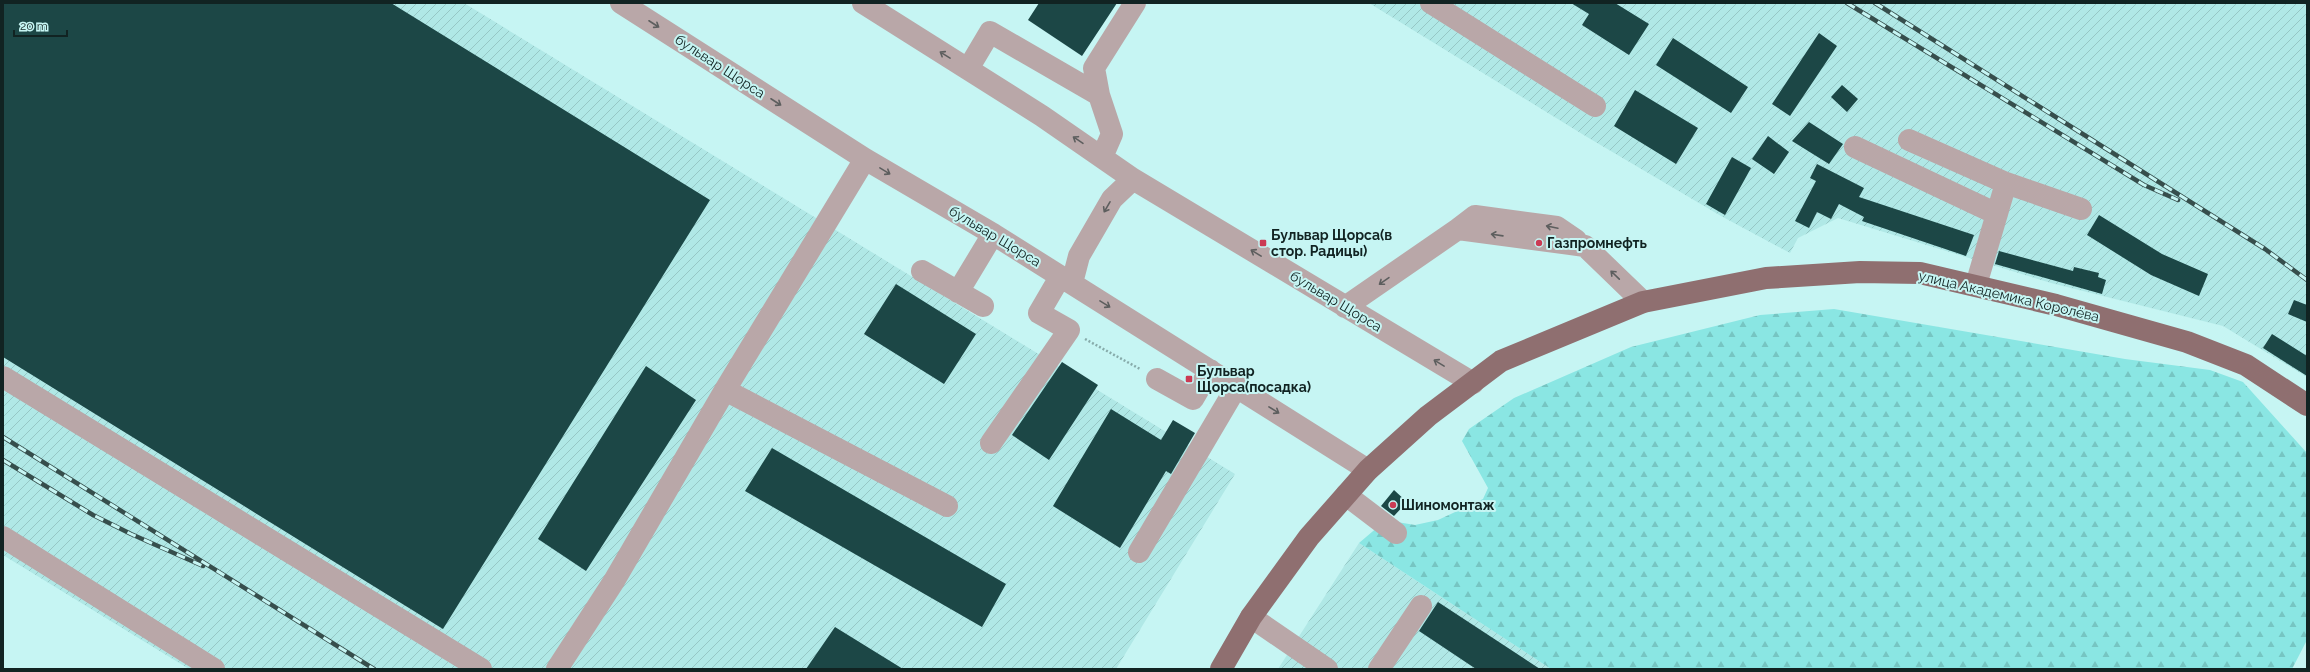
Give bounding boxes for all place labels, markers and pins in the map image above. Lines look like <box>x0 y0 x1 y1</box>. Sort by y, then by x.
place label: Бульвар Щорса(в стор. Радицы) <box>1271 227 1392 259</box>
place label: Газпромнефть <box>1547 235 1648 251</box>
marker: Бульвар Щорса(в стор. Радицы) <box>1258 238 1268 248</box>
marker: Газпромнефть <box>1534 238 1544 248</box>
place label: Бульвар Щорса(посадка) <box>1197 363 1311 395</box>
marker: Бульвар Щорса(посадка) <box>1184 374 1194 384</box>
place label: Шиномонтаж <box>1401 497 1495 513</box>
marker: Шиномонтаж <box>1388 500 1398 510</box>

